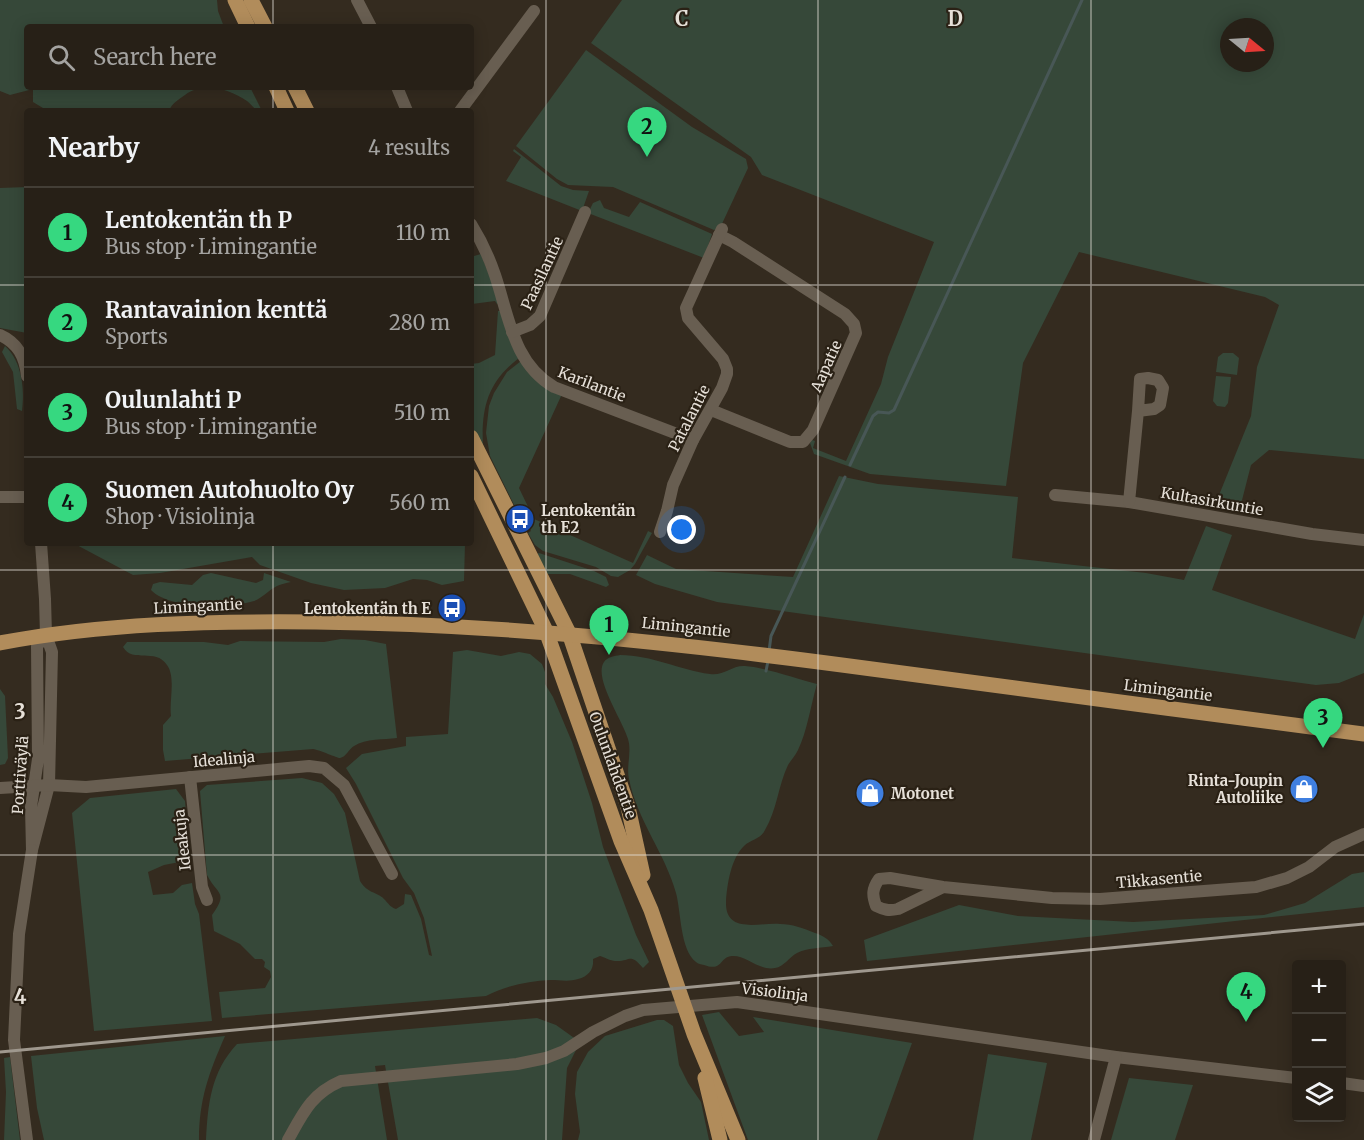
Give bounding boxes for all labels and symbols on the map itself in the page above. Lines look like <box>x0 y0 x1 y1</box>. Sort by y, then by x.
text: C <box>675 6 689 31</box>
text: D <box>947 6 963 31</box>
north arrow <box>1220 18 1274 72</box>
pin: 2 <box>628 108 666 157</box>
street label: Paasilantie <box>517 233 567 313</box>
street label: Aapatie <box>806 337 846 396</box>
street label: Karilantie <box>555 362 629 406</box>
street label: Patalantie <box>664 381 714 455</box>
street label: Kultasirkuntie <box>1159 483 1265 519</box>
place label: Lentokentän th E2 <box>541 501 636 537</box>
bus stop icon: Lentokentän th E2 <box>504 503 536 535</box>
your location <box>667 515 696 544</box>
bus stop icon: Lentokentän th E <box>436 592 468 624</box>
street label: Limingantie <box>153 594 243 618</box>
place label: Lentokentän th E <box>304 599 431 618</box>
pin: 1 <box>590 606 628 655</box>
street label: Limingantie <box>641 613 731 641</box>
street label: Limingantie <box>1123 675 1213 705</box>
pin: 3 <box>1304 698 1342 748</box>
text: 3 <box>14 699 26 724</box>
street label: Oulunlahdentie <box>585 709 641 821</box>
street label: Porttiväylä <box>8 735 32 815</box>
street label: Idealinja <box>192 747 256 771</box>
place label: Rinta-Joupin Autoliike <box>1188 771 1283 807</box>
shop icon: Rinta-Joupin Autoliike <box>1288 773 1320 805</box>
shop icon: Motonet <box>854 777 886 809</box>
place label: Motonet <box>891 784 954 803</box>
street label: Ideakuja <box>169 808 195 872</box>
street label: Tikkasentie <box>1115 866 1203 892</box>
pin: 4 <box>1226 972 1266 1022</box>
street label: Visiolinja <box>740 978 809 1006</box>
text: 4 <box>14 984 27 1009</box>

